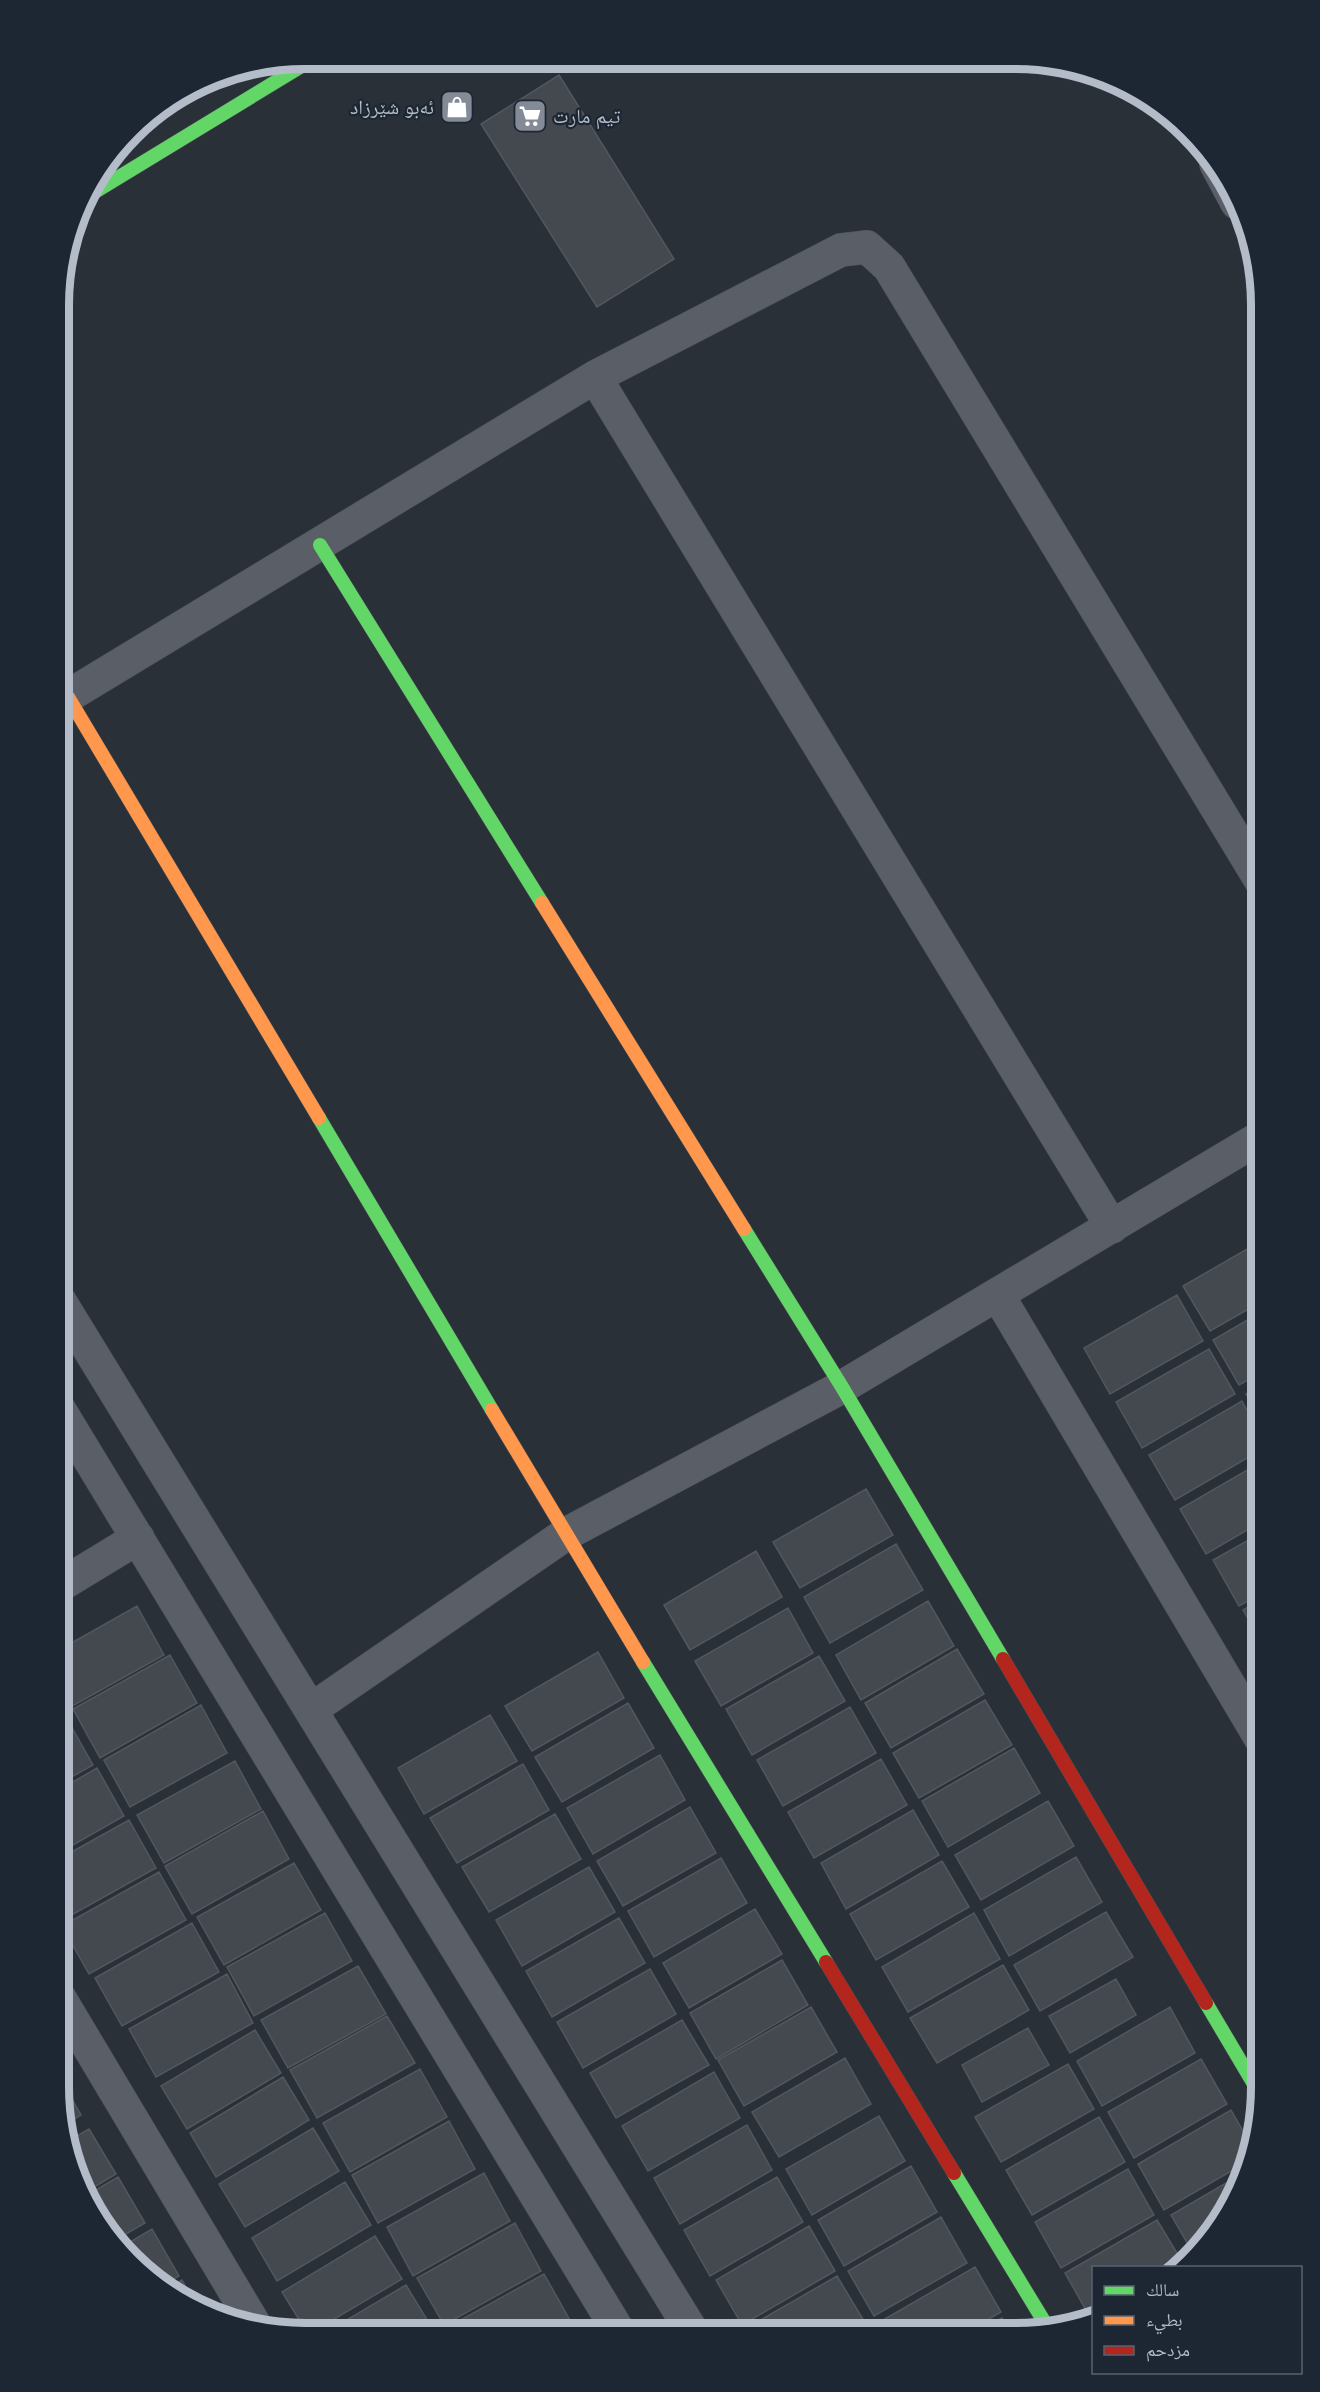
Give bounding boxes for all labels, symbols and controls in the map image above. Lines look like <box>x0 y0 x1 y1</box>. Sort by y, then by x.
shop icon: ئەبو شێرزاد <box>439 89 475 125</box>
place label: ئەبو شێرزاد <box>350 94 434 120</box>
supermarket icon: تيم مارت <box>512 98 548 134</box>
place label: تيم مارت <box>553 103 620 130</box>
legend <box>1092 2266 1302 2374</box>
text: سالك <box>1146 2278 1179 2302</box>
text: بطيء <box>1146 2308 1183 2335</box>
text: مزدحم <box>1146 2338 1190 2362</box>

